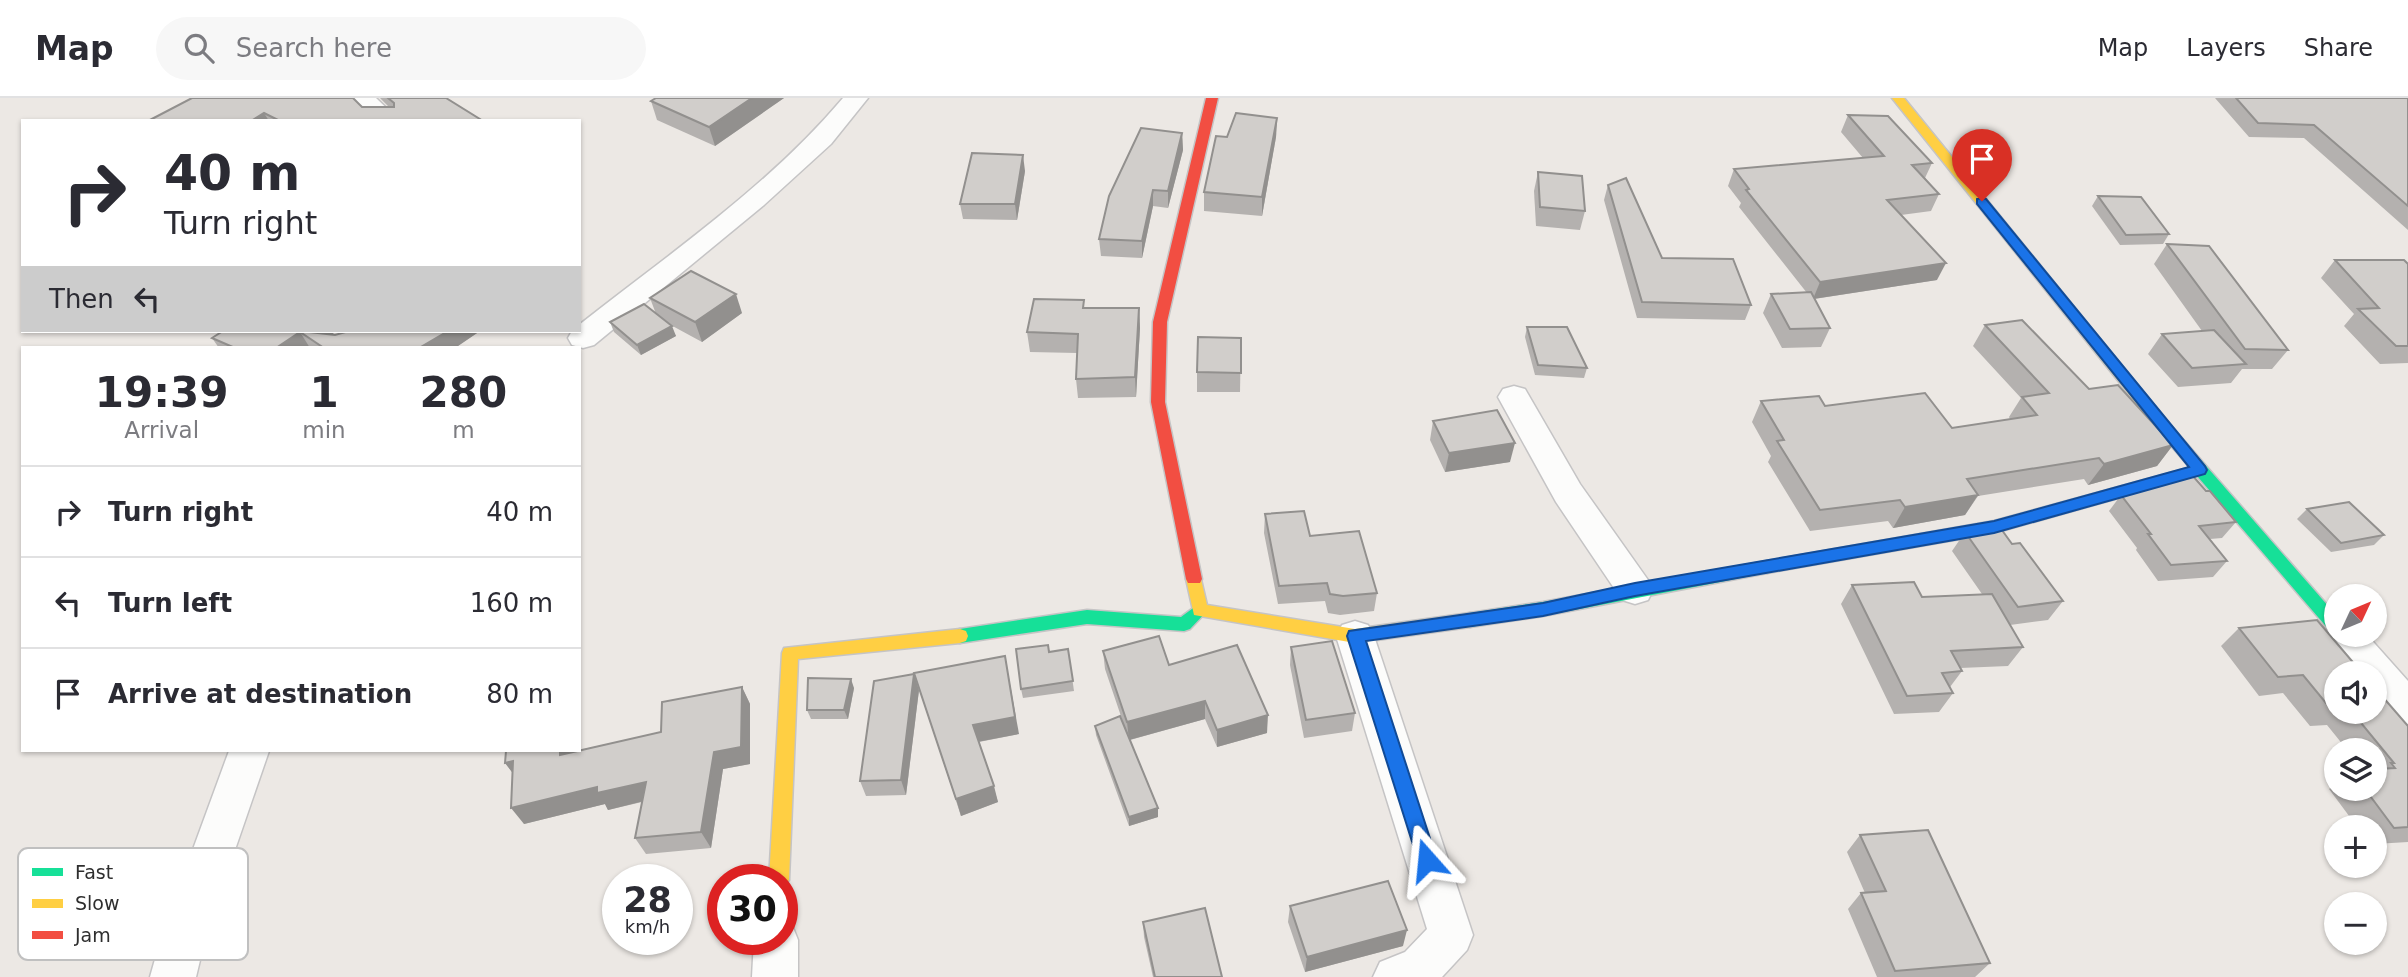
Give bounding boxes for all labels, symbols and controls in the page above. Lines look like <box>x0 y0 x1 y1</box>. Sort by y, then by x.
search box <box>156 17 646 80</box>
text: Map <box>35 29 114 68</box>
icon: search <box>180 29 218 67</box>
text: Search here <box>236 33 392 63</box>
text: Map <box>2098 34 2148 62</box>
text: Layers <box>2186 34 2266 62</box>
text: Share <box>2304 34 2373 62</box>
pin <box>1952 129 2012 201</box>
icon: arrive <box>1963 140 2001 178</box>
text: 40 m <box>164 145 300 202</box>
icon: right <box>49 147 140 238</box>
text: Turn right <box>164 204 317 242</box>
icon: left <box>128 280 166 318</box>
text: Then <box>49 284 114 314</box>
text: 19:39 <box>95 368 229 417</box>
text: 1 <box>309 368 339 417</box>
text: 280 <box>420 368 507 417</box>
text: Arrival <box>124 417 199 443</box>
text: min <box>302 417 346 443</box>
text: m <box>452 417 475 443</box>
icon: right <box>49 493 87 531</box>
text: Turn right <box>108 497 253 527</box>
text: 40 m <box>486 497 553 527</box>
icon: left <box>49 584 87 622</box>
north arrow <box>2324 584 2387 648</box>
map controls <box>2324 584 2387 955</box>
text: Turn left <box>108 588 232 618</box>
text: 160 m <box>470 588 553 618</box>
button: sound <box>2324 661 2387 724</box>
icon: arrive <box>49 675 87 713</box>
text: Arrive at destination <box>108 679 412 709</box>
text: 80 m <box>486 679 553 709</box>
button: layers <box>2324 738 2387 801</box>
button: + <box>2324 815 2387 878</box>
position arrow <box>1390 823 1464 897</box>
legend <box>18 848 248 960</box>
text: Fast <box>75 861 113 883</box>
speed limit sign: 30 <box>707 864 798 955</box>
text: 28 <box>623 880 672 920</box>
text: Slow <box>75 892 120 914</box>
button: − <box>2324 892 2387 955</box>
text: km/h <box>625 916 670 937</box>
text: Jam <box>74 924 111 946</box>

